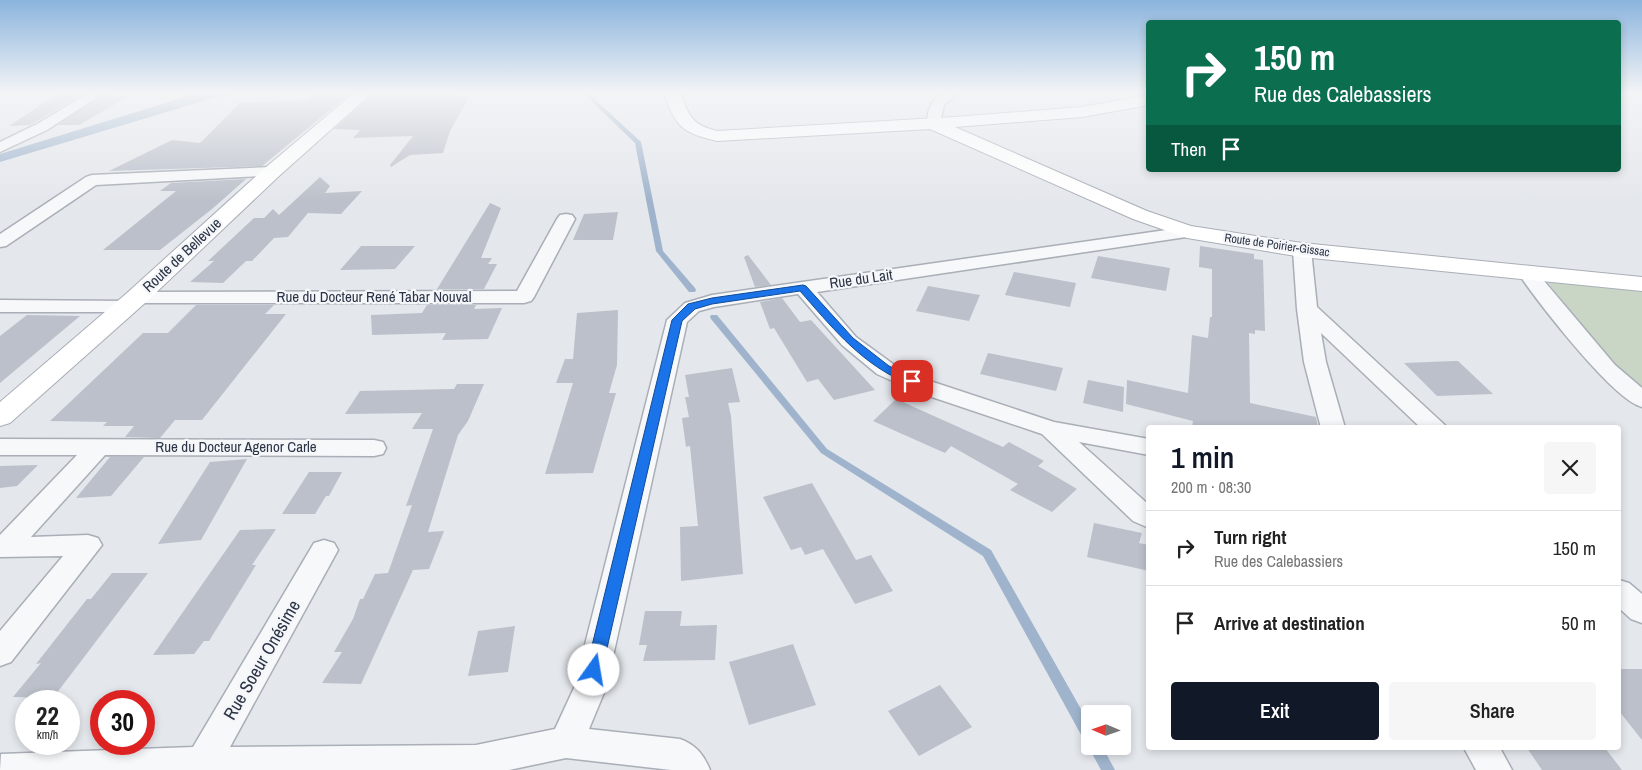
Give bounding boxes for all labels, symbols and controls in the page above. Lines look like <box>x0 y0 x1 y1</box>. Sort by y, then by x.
text: 150 m <box>1254 34 1335 81</box>
icon: right <box>1171 40 1236 105</box>
text: Rue des Calebassiers <box>1254 79 1431 109</box>
icon: arrive <box>1217 135 1245 163</box>
text: Then <box>1171 136 1207 162</box>
street label: Route de Bellevue <box>138 213 226 297</box>
street label: Route de Poirier-Gissac <box>1223 230 1331 260</box>
street label: Rue du Lait <box>828 264 894 293</box>
street label: Rue du Docteur René Tabar Nouval <box>277 286 471 307</box>
pin <box>891 360 933 402</box>
icon: arrive <box>898 367 926 395</box>
street label: Rue du Docteur Agenor Carle <box>155 436 317 457</box>
text: 1 min <box>1171 437 1234 477</box>
button: close <box>1544 442 1596 494</box>
text: 200 m · 08:30 <box>1171 476 1251 498</box>
text: Turn right <box>1214 524 1286 550</box>
icon: right <box>1171 534 1199 562</box>
text: 150 m <box>1553 535 1596 561</box>
text: Rue des Calebassiers <box>1214 550 1343 572</box>
street label: Rue Soeur Onésime <box>217 595 306 724</box>
icon: arrive <box>1171 609 1199 637</box>
text: Arrive at destination <box>1214 610 1365 636</box>
text: 50 m <box>1561 610 1596 636</box>
position arrow <box>567 643 619 695</box>
button: Exit <box>1171 682 1379 740</box>
button: Share <box>1389 682 1596 740</box>
speed limit sign: 30 <box>90 690 155 755</box>
text: 22 <box>36 699 59 733</box>
north arrow <box>1081 705 1131 755</box>
map controls <box>1081 705 1131 755</box>
text: km/h <box>37 727 58 743</box>

